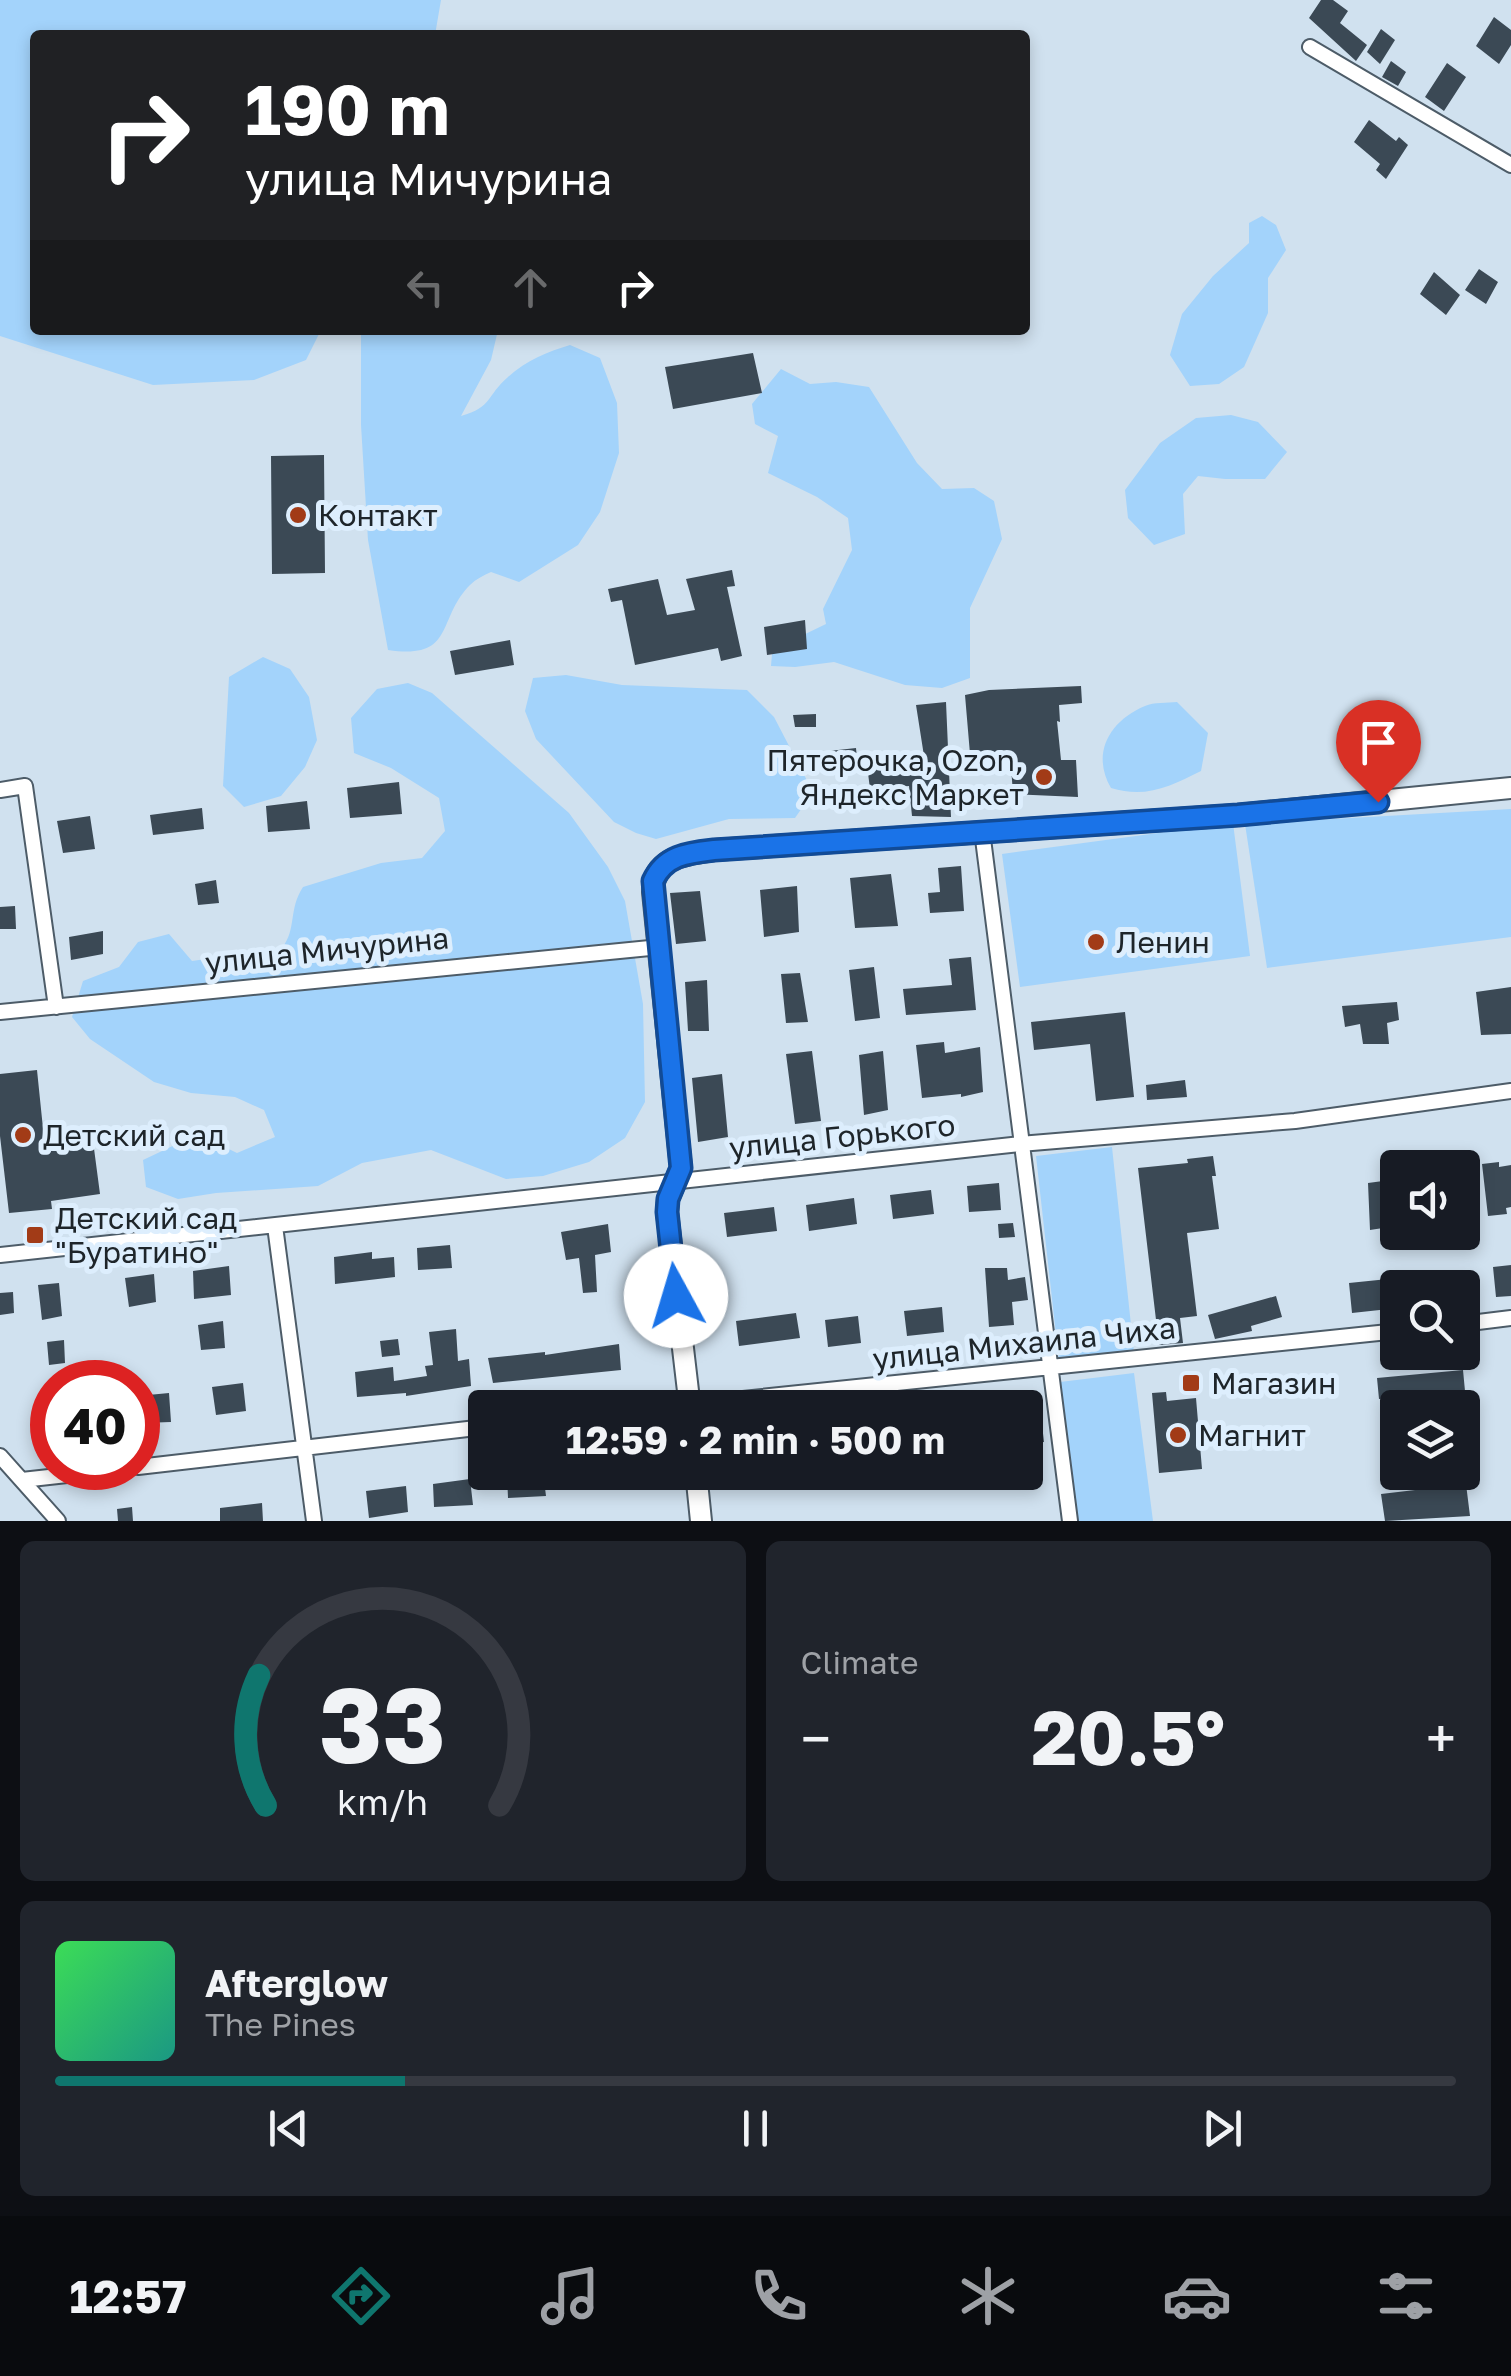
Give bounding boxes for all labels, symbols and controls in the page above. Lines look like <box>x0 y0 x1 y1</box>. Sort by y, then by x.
text: 190 m <box>245 66 450 150</box>
icon: right <box>80 70 210 200</box>
text: улица Мичурина <box>245 151 612 205</box>
icon: left <box>398 260 453 315</box>
icon: ahead <box>503 260 558 315</box>
icon: right <box>608 260 663 315</box>
place label: Контакт <box>318 497 438 533</box>
marker: Контакт <box>287 504 309 526</box>
pin <box>1336 700 1421 803</box>
icon: arrive <box>1351 715 1406 770</box>
place label: Пятерочка, Ozon, Яндекс Маркет <box>766 742 1024 812</box>
marker: Пятерочка, Ozon, Яндекс Маркет <box>1033 766 1055 788</box>
street label: улица Мичурина <box>203 919 451 981</box>
place label: Ленин <box>1116 924 1210 960</box>
marker: Ленин <box>1085 931 1107 953</box>
street label: улица Горького <box>727 1106 957 1166</box>
place label: Детский сад <box>43 1117 225 1153</box>
marker: Детский сад <box>12 1124 34 1146</box>
map controls <box>1380 1150 1480 1490</box>
button: sound <box>1380 1150 1480 1250</box>
place label: Детский сад "Буратино" <box>55 1200 237 1270</box>
marker: Детский сад "Буратино" <box>24 1224 46 1246</box>
position arrow <box>624 1244 728 1348</box>
button: search <box>1380 1270 1480 1370</box>
street label: улица Михаила Чиха <box>871 1309 1177 1377</box>
speed limit sign: 40 <box>30 1360 160 1490</box>
place label: Магазин <box>1211 1365 1336 1401</box>
marker: Магазин <box>1180 1372 1202 1394</box>
button: layers <box>1380 1390 1480 1490</box>
text: 12:59 · 2 min · 500 m <box>566 1417 945 1462</box>
place label: Магнит <box>1198 1417 1306 1453</box>
marker: Магнит <box>1167 1424 1189 1446</box>
text: Climate <box>801 1643 919 1681</box>
text: 33 <box>319 1661 446 1786</box>
text: 20.5° <box>1031 1691 1225 1782</box>
text: − <box>801 1705 831 1771</box>
text: + <box>1426 1705 1456 1771</box>
text: km/h <box>337 1780 428 1823</box>
text: Afterglow <box>205 1960 388 2005</box>
text: The Pines <box>205 2005 356 2043</box>
icon: previous <box>261 2101 316 2156</box>
icon: pause <box>728 2101 783 2156</box>
icon: next <box>1195 2101 1250 2156</box>
icon: directions <box>326 2261 396 2331</box>
icon: music <box>535 2261 605 2331</box>
icon: phone <box>744 2261 814 2331</box>
icon: climate <box>953 2261 1023 2331</box>
icon: car <box>1162 2261 1232 2331</box>
icon: filters <box>1371 2261 1441 2331</box>
text: 12:57 <box>70 2269 187 2323</box>

